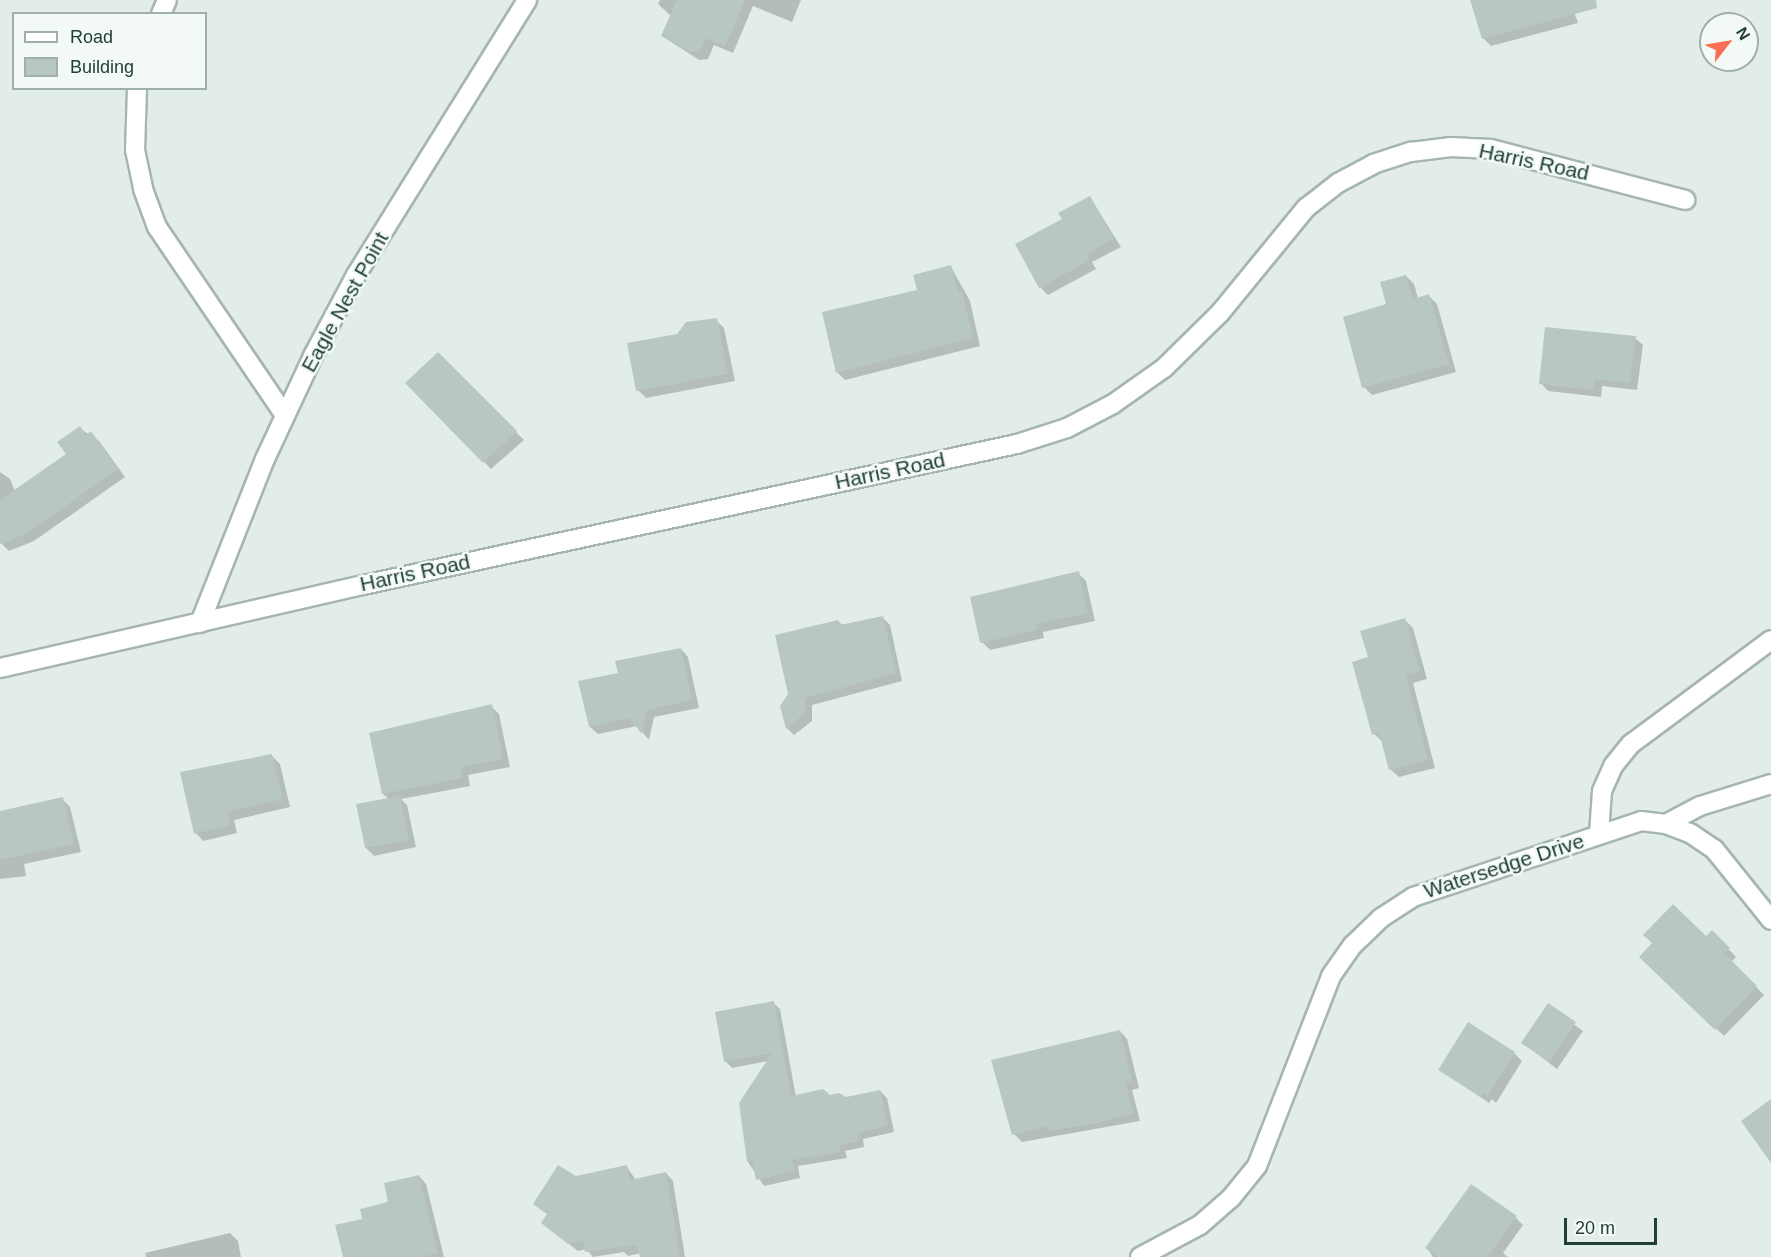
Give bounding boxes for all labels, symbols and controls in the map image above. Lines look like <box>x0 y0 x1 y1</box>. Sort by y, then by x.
legend <box>12 12 207 90</box>
north arrow <box>1699 12 1759 72</box>
text: N <box>1733 24 1753 43</box>
text: Road <box>70 27 113 47</box>
text: Building <box>70 57 134 77</box>
street label: Harris Road <box>1477 138 1591 186</box>
street label: Eagle Nest Point <box>296 227 394 377</box>
street label: Harris Road <box>833 447 947 495</box>
street label: Harris Road <box>358 549 472 597</box>
street label: Watersedge Drive <box>1421 828 1587 904</box>
scale bar <box>1567 1206 1660 1244</box>
text: 20 m <box>1575 1218 1615 1238</box>

